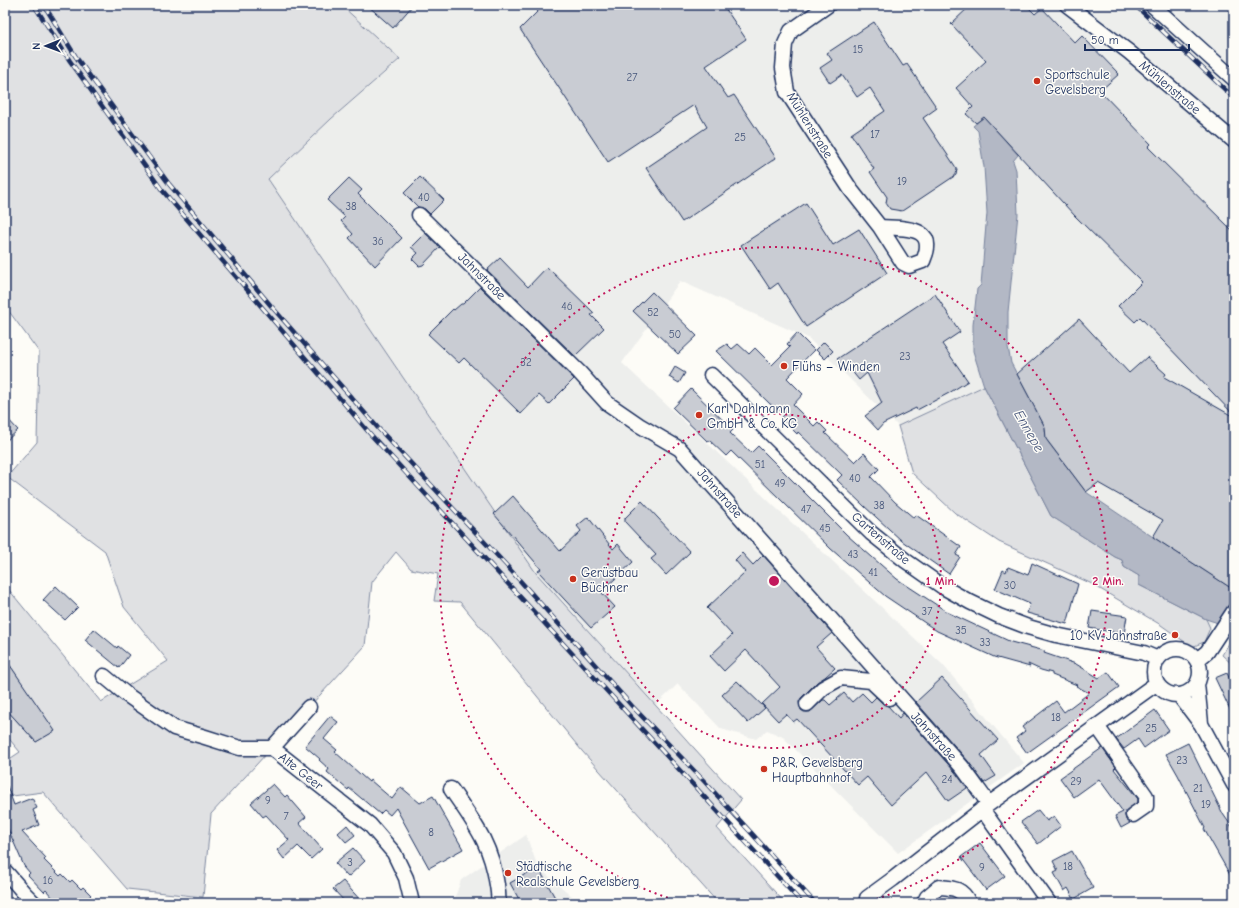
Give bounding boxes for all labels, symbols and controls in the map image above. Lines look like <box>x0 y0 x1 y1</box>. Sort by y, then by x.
north arrow <box>26 26 66 66</box>
scale bar <box>1085 26 1189 52</box>
text: 50 m <box>1091 33 1119 47</box>
text: N <box>30 42 43 50</box>
house number: 15 <box>853 43 863 56</box>
street label: Mühlenstraße <box>1136 57 1204 117</box>
place label: Sportschule Gevelsberg <box>1045 67 1110 97</box>
house number: 27 <box>627 71 637 84</box>
marker: Sportschule Gevelsberg <box>1032 76 1042 86</box>
street label: Mühlenstraße <box>784 89 837 161</box>
house number: 17 <box>870 128 880 141</box>
house number: 25 <box>734 131 746 144</box>
house number: 19 <box>897 175 907 188</box>
house number: 40 <box>418 191 430 204</box>
house number: 38 <box>345 200 357 213</box>
house number: 36 <box>372 235 384 248</box>
street label: Jahnstraße <box>455 249 509 303</box>
house number: 46 <box>561 300 573 313</box>
house number: 52 <box>647 306 659 319</box>
house number: 50 <box>669 328 681 341</box>
house number: 23 <box>899 350 911 363</box>
house number: 32 <box>520 356 532 369</box>
place label: Flühs – Winden <box>792 359 880 374</box>
marker: Flühs – Winden <box>779 361 789 371</box>
place label: Karl Dahlmann GmbH & Co. KG <box>707 401 797 431</box>
water label: Ennepe <box>1010 407 1048 455</box>
marker: Karl Dahlmann GmbH & Co. KG <box>694 410 704 420</box>
house number: 51 <box>755 458 765 471</box>
street label: Jahnstraße <box>694 465 746 521</box>
house number: 40 <box>849 472 861 485</box>
house number: 49 <box>774 477 786 490</box>
house number: 38 <box>873 499 885 512</box>
house number: 47 <box>801 503 811 516</box>
street label: Gartenstraße <box>849 509 914 568</box>
house number: 45 <box>819 522 831 535</box>
house number: 43 <box>848 548 858 561</box>
place label: Gerüstbau Büchner <box>581 565 638 595</box>
house number: 41 <box>868 566 878 579</box>
marker: Gerüstbau Büchner <box>568 574 578 584</box>
centre of rings <box>767 574 781 588</box>
text: 1 Min. <box>926 574 956 588</box>
text: 2 Min. <box>1092 574 1124 588</box>
house number: 30 <box>1004 579 1016 592</box>
house number: 37 <box>922 605 932 618</box>
house number: 35 <box>955 624 967 637</box>
place label: 10 KV Jahnstraße <box>1070 628 1167 643</box>
marker: 10 KV Jahnstraße <box>1170 630 1180 640</box>
house number: 33 <box>979 636 991 649</box>
street label: Jahnstraße <box>908 708 960 764</box>
house number: 18 <box>1051 711 1061 724</box>
house number: 25 <box>1145 722 1157 735</box>
street label: Alte Geer <box>276 749 327 793</box>
house number: 23 <box>1176 754 1188 767</box>
place label: P&R, Gevelsberg Hauptbahnhof <box>772 755 863 785</box>
marker: P&R, Gevelsberg Hauptbahnhof <box>759 764 769 774</box>
house number: 24 <box>941 773 953 786</box>
house number: 29 <box>1070 775 1082 788</box>
house number: 21 <box>1193 782 1203 795</box>
house number: 9 <box>265 794 271 807</box>
house number: 19 <box>1201 798 1211 811</box>
house number: 7 <box>283 810 289 823</box>
house number: 8 <box>428 826 434 839</box>
house number: 3 <box>347 856 353 869</box>
place label: Städtische Realschule Gevelsberg <box>516 859 640 889</box>
house number: 18 <box>1063 860 1073 873</box>
house number: 9 <box>979 861 985 874</box>
marker: Städtische Realschule Gevelsberg <box>503 868 513 878</box>
house number: 16 <box>43 874 53 887</box>

